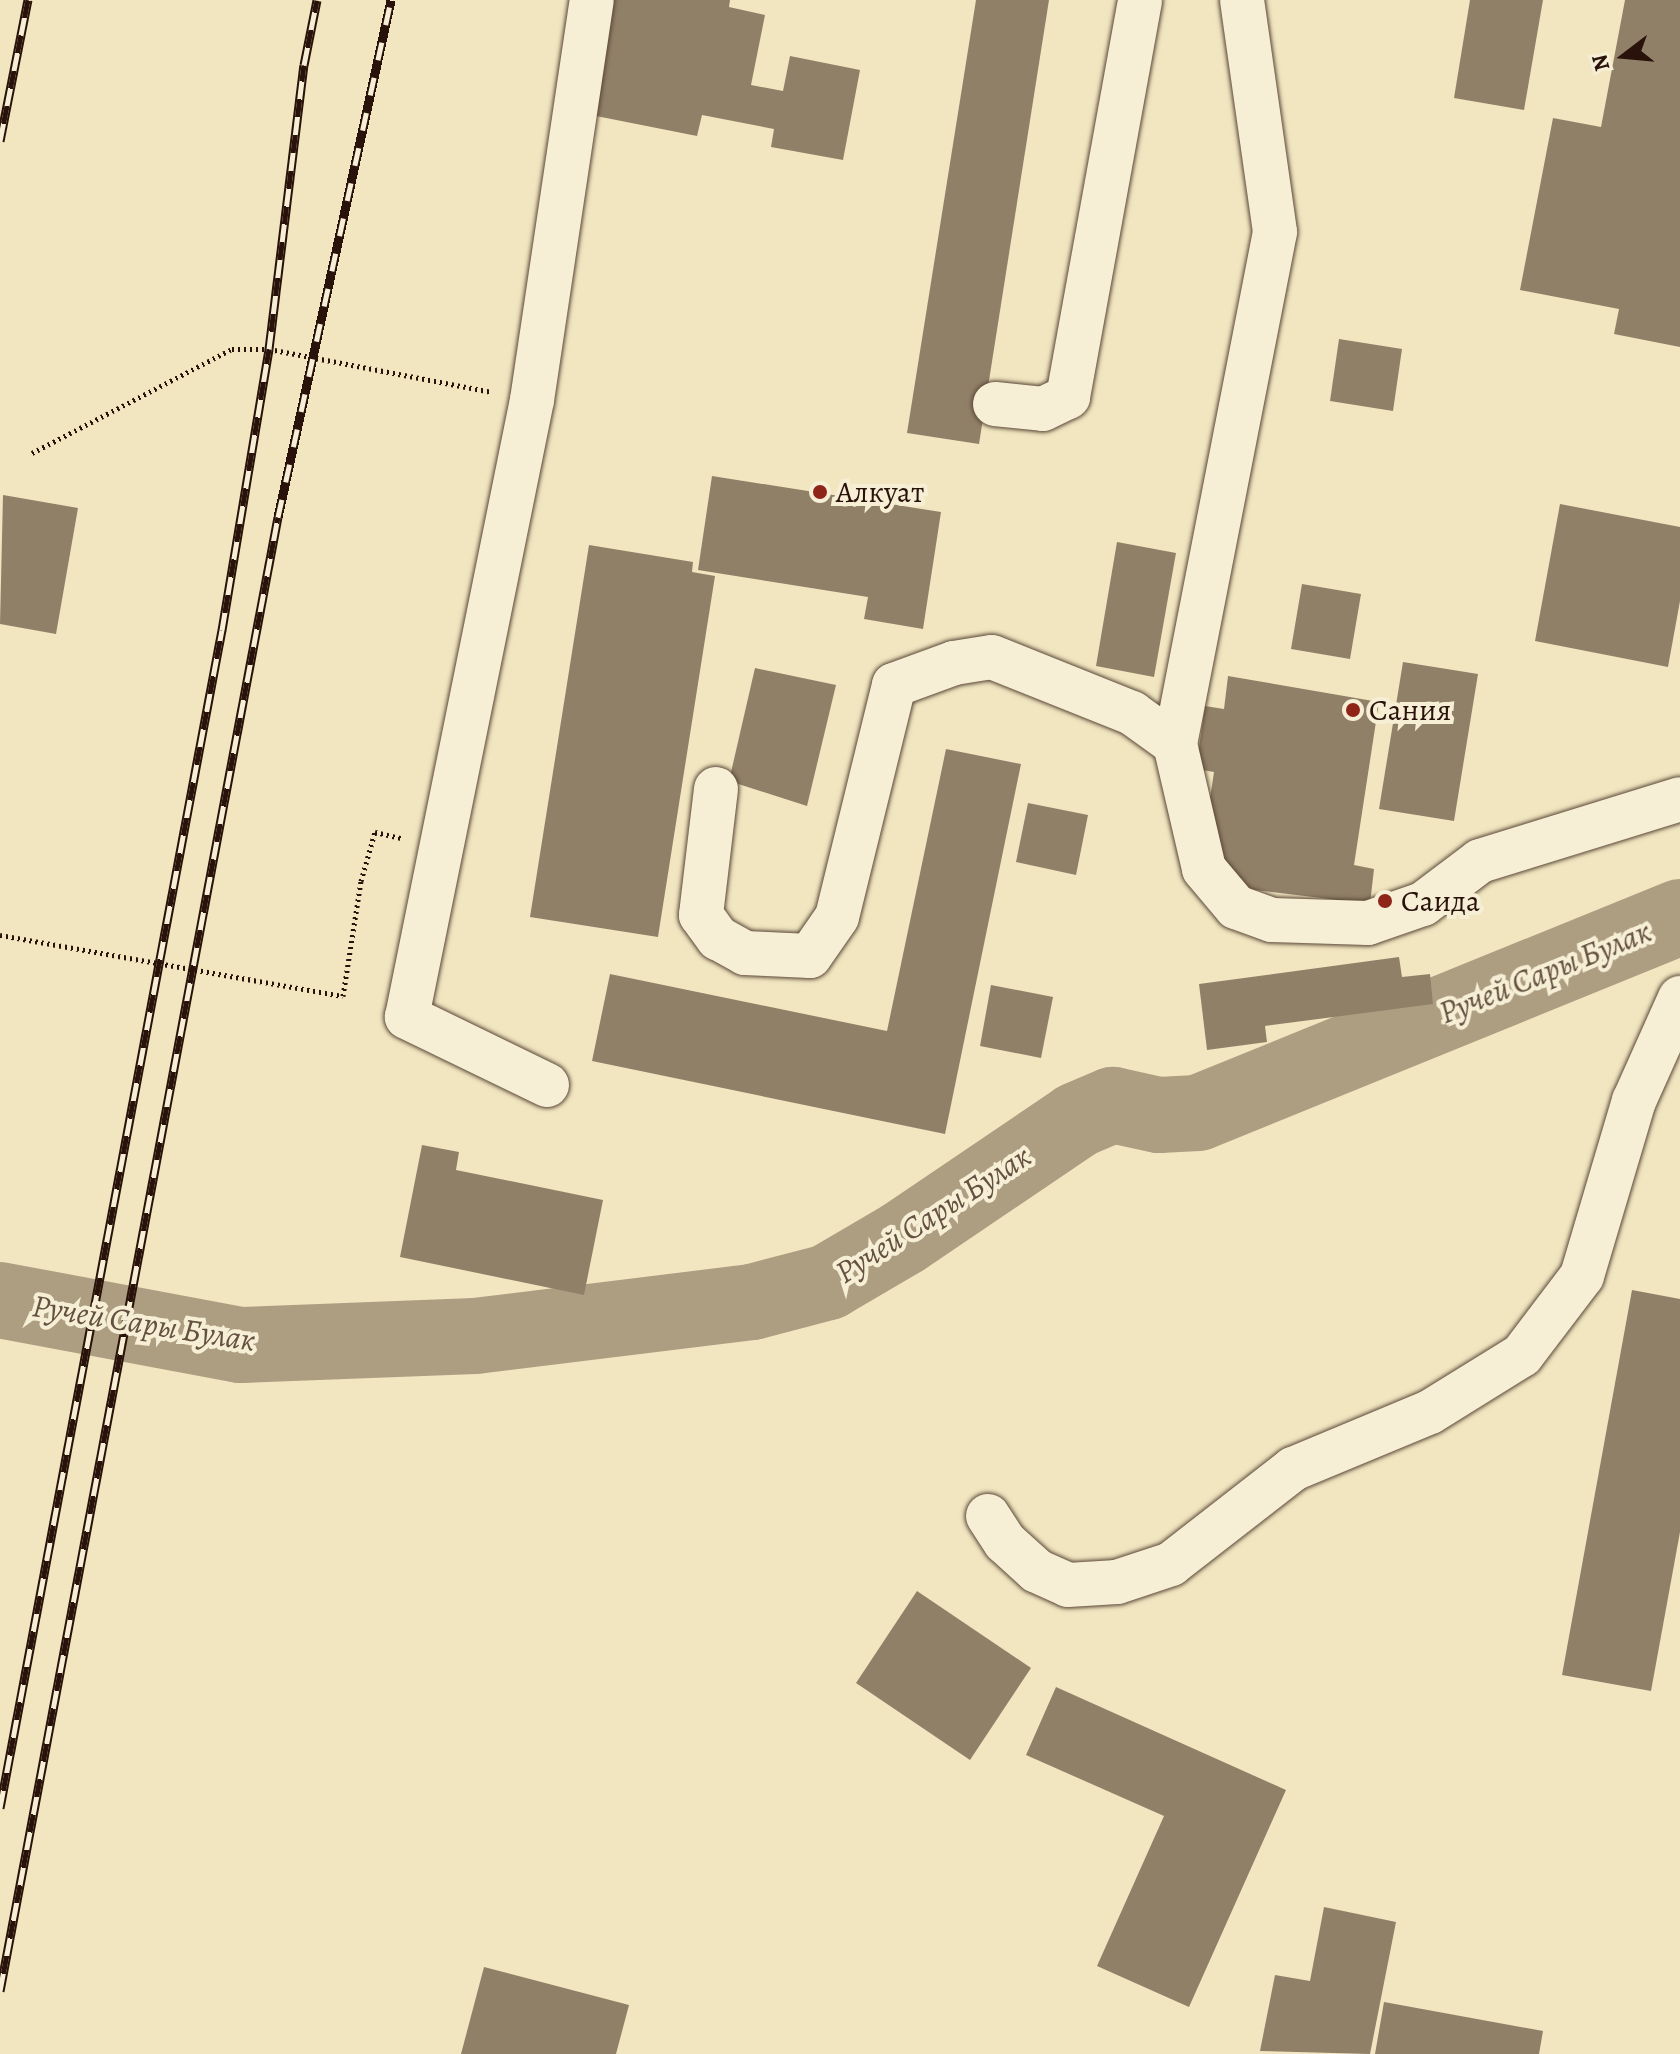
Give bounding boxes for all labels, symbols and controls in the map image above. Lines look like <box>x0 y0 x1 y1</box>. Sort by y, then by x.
north arrow <box>1584 16 1664 96</box>
text: N <box>1584 51 1618 74</box>
place label: Алкуат <box>836 474 924 510</box>
marker: Алкуат <box>811 483 829 501</box>
place label: Сания <box>1369 692 1451 728</box>
marker: Сания <box>1344 701 1362 719</box>
place label: Саида <box>1401 883 1480 919</box>
marker: Саида <box>1376 892 1394 910</box>
water label: Ручей Сары Булак <box>1433 912 1657 1032</box>
water label: Ручей Сары Булак <box>828 1137 1038 1291</box>
water label: Ручей Сары Булак <box>30 1286 258 1360</box>

